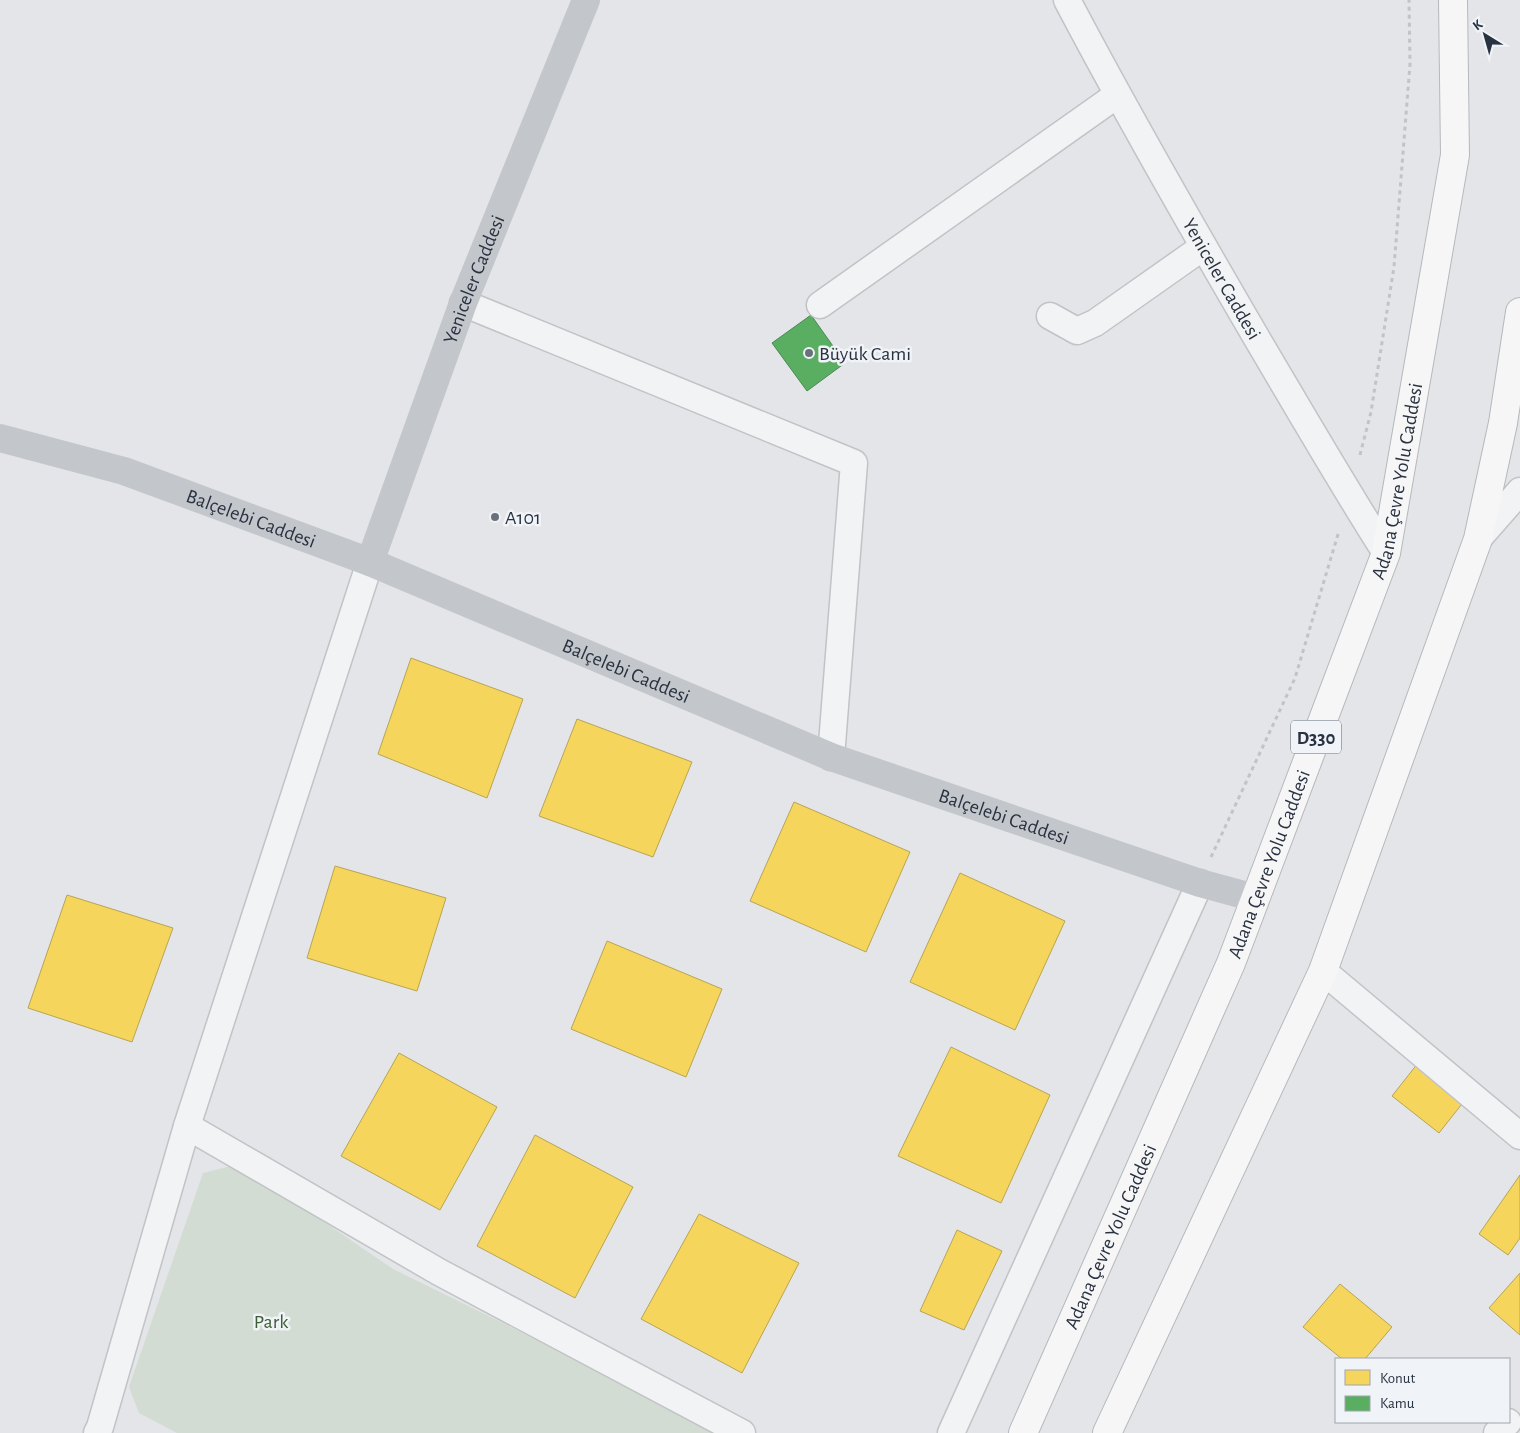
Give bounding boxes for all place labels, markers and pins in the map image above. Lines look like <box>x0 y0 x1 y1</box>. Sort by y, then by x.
place label: Büyük Cami <box>819 344 911 364</box>
marker: Büyük Cami <box>803 347 815 359</box>
place label: A101 <box>505 508 541 528</box>
marker: A101 <box>489 511 501 523</box>

